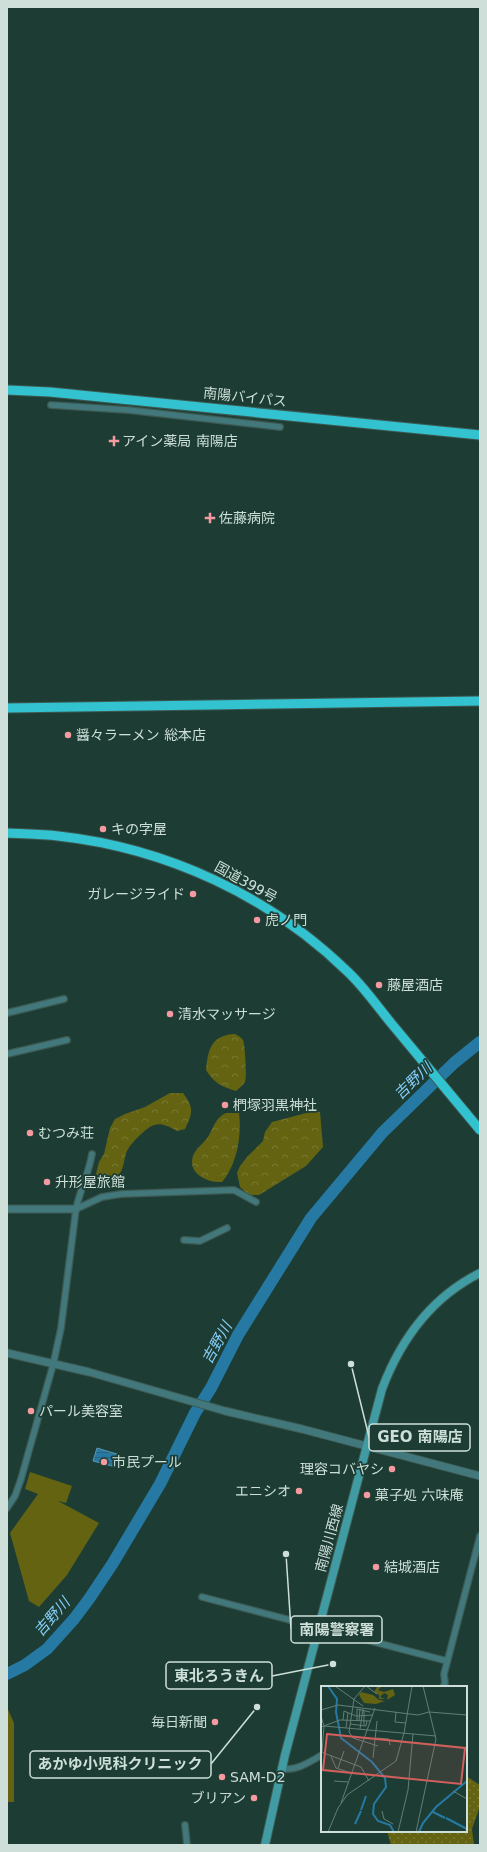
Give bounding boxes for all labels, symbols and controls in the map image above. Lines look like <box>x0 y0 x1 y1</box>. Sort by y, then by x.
street label: 南陽バイパス <box>203 385 287 409</box>
place label: アイン薬局 南陽店 <box>122 433 238 449</box>
marker: アイン薬局 南陽店 <box>109 436 119 446</box>
place label: 佐藤病院 <box>219 510 275 526</box>
marker: 佐藤病院 <box>204 512 216 524</box>
place label: 醤々ラーメン 総本店 <box>76 727 206 743</box>
marker: 醤々ラーメン 総本店 <box>63 730 73 740</box>
place label: キの字屋 <box>111 821 167 837</box>
marker: キの字屋 <box>98 824 108 834</box>
street label: 国道399号 <box>212 858 280 906</box>
place label: ガレージライド <box>87 886 185 902</box>
marker: ガレージライド <box>188 889 198 899</box>
place label: 虎ノ門 <box>265 912 307 928</box>
marker: 虎ノ門 <box>252 915 262 925</box>
place label: 藤屋酒店 <box>387 977 443 993</box>
marker: 藤屋酒店 <box>374 980 384 990</box>
place label: 清水マッサージ <box>178 1006 276 1022</box>
marker: 清水マッサージ <box>165 1009 175 1019</box>
water label: 吉野川 <box>391 1058 437 1103</box>
place label: 椚塚羽黒神社 <box>233 1097 317 1113</box>
marker: 椚塚羽黒神社 <box>220 1100 230 1110</box>
place label: むつみ荘 <box>38 1125 94 1141</box>
marker: むつみ荘 <box>25 1128 35 1138</box>
place label: 升形屋旅館 <box>55 1174 125 1190</box>
marker: 升形屋旅館 <box>42 1177 52 1187</box>
water label: 吉野川 <box>198 1317 237 1367</box>
place label: パール美容室 <box>39 1403 123 1419</box>
marker: パール美容室 <box>26 1406 36 1416</box>
callout: GEO 南陽店 <box>369 1424 470 1451</box>
text: GEO 南陽店 <box>377 1428 463 1446</box>
place label: 市民プール <box>112 1454 182 1470</box>
marker: 市民プール <box>99 1457 109 1467</box>
place label: 理容コバヤシ <box>300 1461 384 1477</box>
marker: 理容コバヤシ <box>387 1464 397 1474</box>
place label: エニシオ <box>235 1483 291 1499</box>
marker: エニシオ <box>294 1486 304 1496</box>
place label: 菓子処 六味庵 <box>375 1487 463 1503</box>
marker: 菓子処 六味庵 <box>362 1490 372 1500</box>
street label: 南陽川西線 <box>312 1502 346 1574</box>
place label: 結城酒店 <box>384 1559 440 1575</box>
marker: 結城酒店 <box>371 1562 381 1572</box>
water label: 吉野川 <box>30 1593 75 1640</box>
callout: 南陽警察署 <box>291 1616 382 1643</box>
text: 南陽警察署 <box>299 1621 375 1639</box>
callout: 東北ろうきん <box>166 1662 272 1689</box>
text: 東北ろうきん <box>174 1667 264 1685</box>
inset map <box>321 1686 467 1832</box>
place label: 毎日新聞 <box>151 1714 207 1730</box>
marker: 毎日新聞 <box>210 1717 220 1727</box>
callout: あかゆ小児科クリニック <box>30 1751 211 1778</box>
text: あかゆ小児科クリニック <box>37 1755 203 1773</box>
place label: SAM-D2 <box>230 1769 286 1785</box>
marker: SAM-D2 <box>217 1772 227 1782</box>
place label: ブリアン <box>191 1790 246 1806</box>
marker: ブリアン <box>249 1793 259 1803</box>

